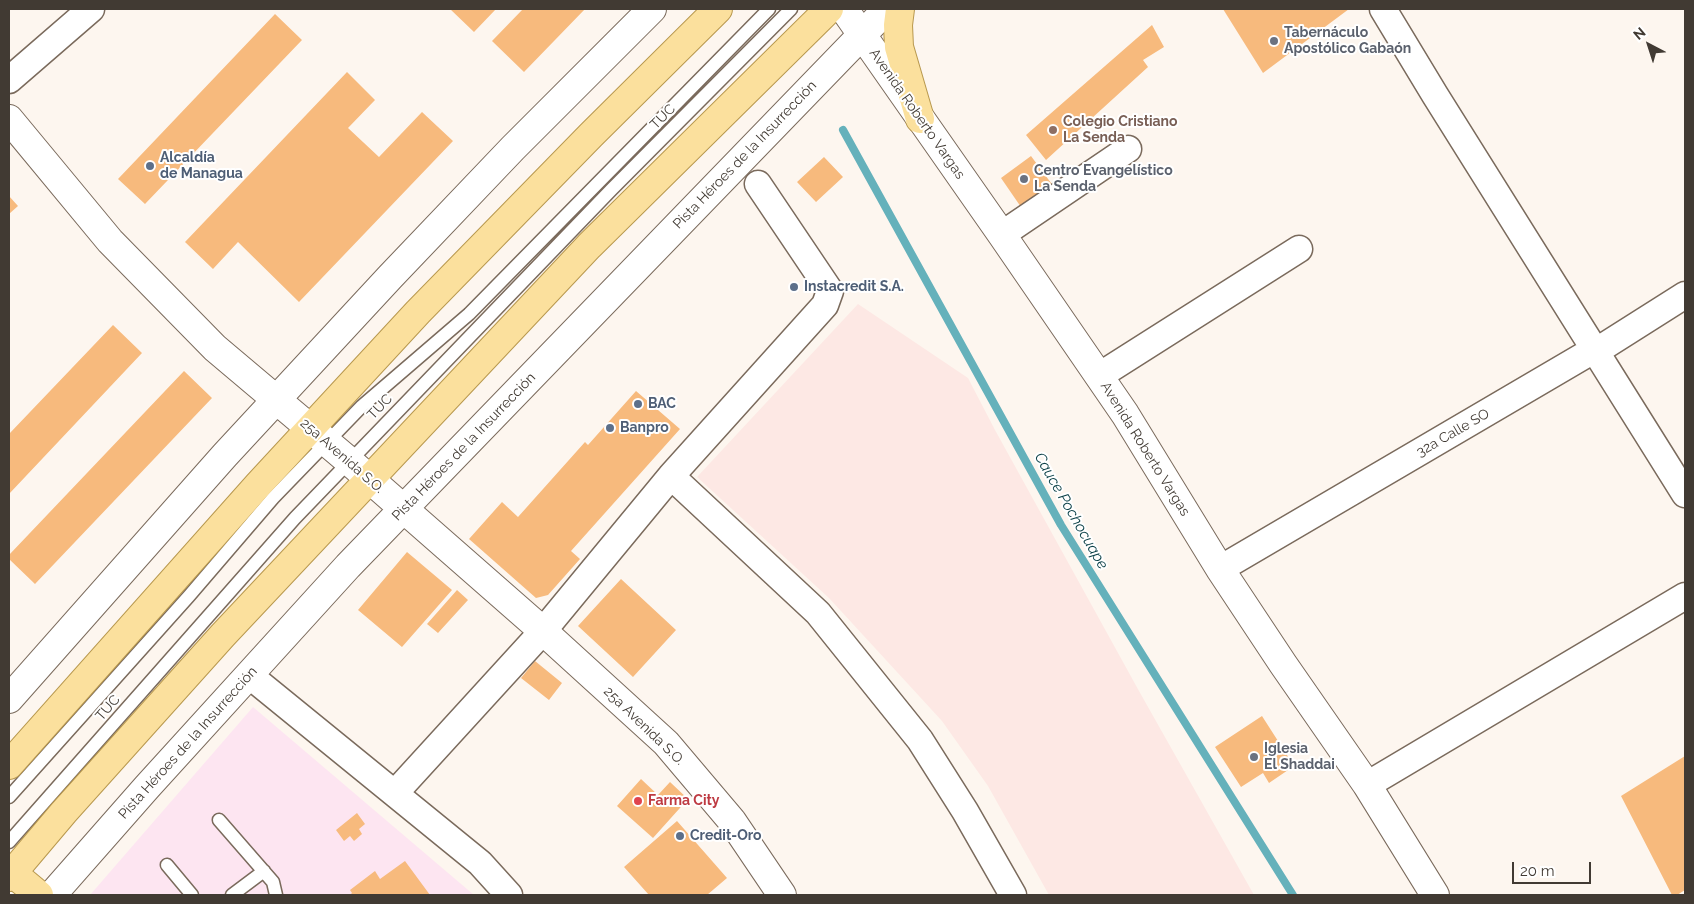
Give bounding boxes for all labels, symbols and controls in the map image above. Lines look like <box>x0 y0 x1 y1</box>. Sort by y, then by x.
north arrow <box>1624 20 1674 70</box>
text: N <box>1630 24 1649 43</box>
place label: Tabernáculo Apostólico Gabaón <box>1284 25 1411 58</box>
marker: Tabernáculo Apostólico Gabaón <box>1268 35 1280 47</box>
street label: Avenida Roberto Vargas <box>866 46 968 182</box>
street label: Pista Héroes de la Insurrección <box>670 77 820 233</box>
street label: TUC <box>647 101 679 133</box>
place label: Colegio Cristiano La Senda <box>1063 114 1178 146</box>
marker: Colegio Cristiano La Senda <box>1047 124 1059 136</box>
place label: Alcaldía de Managua <box>160 150 243 182</box>
marker: Alcaldía de Managua <box>144 160 156 172</box>
place label: Centro Evangelístico La Senda <box>1034 163 1173 196</box>
marker: Centro Evangelístico La Senda <box>1018 173 1030 185</box>
place label: Instacredit S.A. <box>804 279 904 295</box>
marker: Instacredit S.A. <box>788 281 800 293</box>
street label: Pista Héroes de la Insurrección <box>389 369 539 525</box>
street label: Avenida Roberto Vargas <box>1097 379 1193 519</box>
street label: TUC <box>364 391 396 423</box>
place label: BAC <box>648 396 676 412</box>
marker: BAC <box>632 398 644 410</box>
street label: 32a Calle SO <box>1413 405 1493 461</box>
street label: 25a Avenida S.O. <box>297 415 387 497</box>
place label: Banpro <box>620 420 669 436</box>
marker: Banpro <box>604 422 616 434</box>
water label: Cauce Pochocuape <box>1030 449 1112 573</box>
street label: Pista Héroes de la Insurrección <box>115 663 261 823</box>
street label: 25a Avenida S.O. <box>600 683 688 769</box>
street label: TUC <box>92 692 124 724</box>
place label: Iglesia El Shaddai <box>1264 741 1335 774</box>
marker: Iglesia El Shaddai <box>1248 751 1260 763</box>
place label: Farma City <box>648 793 720 809</box>
marker: Farma City <box>632 795 644 807</box>
place label: Credit-Oro <box>690 828 761 844</box>
marker: Credit-Oro <box>674 830 686 842</box>
scale bar <box>1514 852 1593 884</box>
text: 20 m <box>1520 862 1555 880</box>

